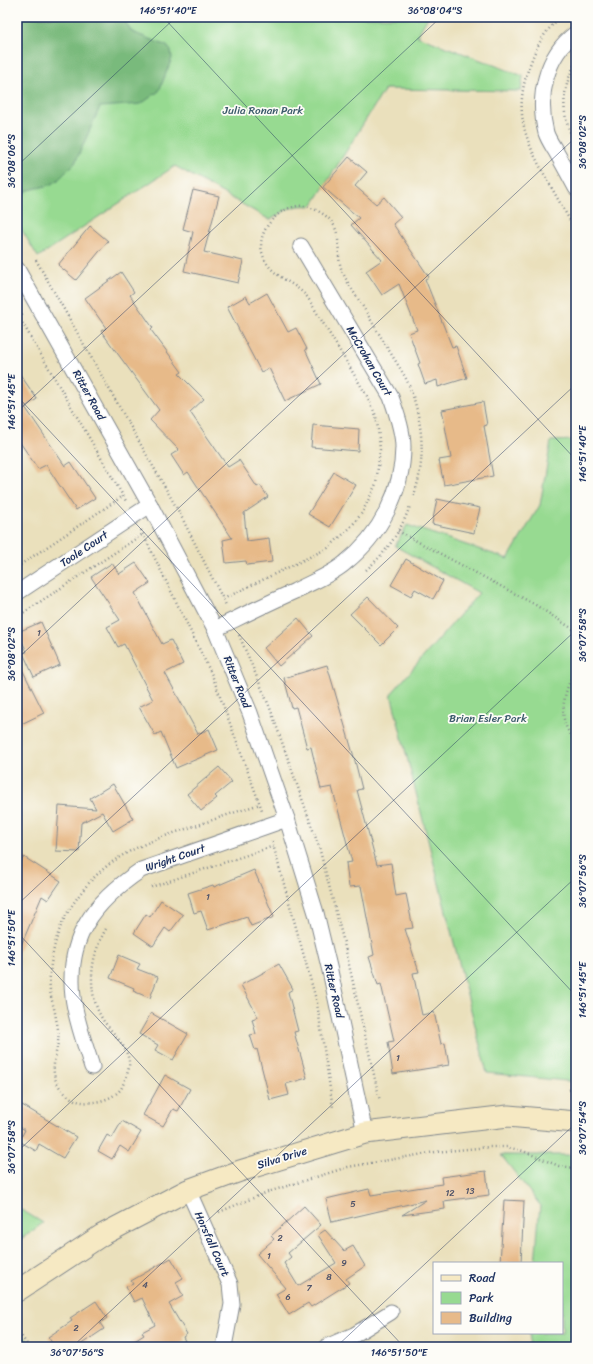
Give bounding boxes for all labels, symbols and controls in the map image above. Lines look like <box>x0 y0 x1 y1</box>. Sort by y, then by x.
text: 146°51'40"E <box>140 2 198 20</box>
text: 36°08'04"S <box>408 2 463 20</box>
park label: Julia Ronan Park <box>222 101 303 120</box>
text: 36°08'02"S <box>574 114 592 169</box>
text: 36°08'06"S <box>3 133 21 188</box>
street label: McCrohan Court <box>341 322 397 400</box>
street label: Ritter Road <box>67 366 111 425</box>
text: 146°51'45"E <box>3 372 21 430</box>
text: 146°51'40"E <box>574 424 592 482</box>
street label: Toole Court <box>56 525 113 572</box>
text: 36°07'58"S <box>574 607 592 662</box>
house number: 1 <box>37 625 41 641</box>
text: 36°08'02"S <box>3 626 21 681</box>
street label: Ritter Road <box>218 653 257 712</box>
park label: Brian Esler Park <box>449 709 527 728</box>
street label: Wright Court <box>142 839 208 877</box>
text: 36°07'56"S <box>574 854 592 908</box>
house number: 1 <box>206 889 210 905</box>
text: 146°51'50"E <box>3 908 21 966</box>
text: 146°51'45"E <box>574 960 592 1018</box>
street label: Ritter Road <box>319 962 350 1021</box>
house number: 1 <box>396 1050 400 1066</box>
text: 36°07'54"S <box>574 1100 592 1155</box>
text: 36°07'58"S <box>3 1119 21 1174</box>
street label: Silva Drive <box>255 1141 310 1175</box>
house number: 13 <box>466 1183 474 1199</box>
house number: 12 <box>445 1185 455 1201</box>
house number: 5 <box>350 1196 356 1212</box>
street label: Horsfall Court <box>189 1208 235 1280</box>
house number: 2 <box>277 1230 283 1246</box>
house number: 1 <box>267 1248 271 1264</box>
house number: 9 <box>341 1255 347 1271</box>
legend <box>433 1262 563 1334</box>
text: Road <box>469 1267 496 1289</box>
house number: 8 <box>326 1269 332 1285</box>
house number: 4 <box>142 1277 148 1293</box>
house number: 7 <box>306 1280 312 1296</box>
text: Park <box>469 1287 494 1309</box>
house number: 6 <box>285 1289 291 1305</box>
text: Building <box>469 1307 512 1329</box>
house number: 2 <box>73 1320 79 1336</box>
text: 36°07'56"S <box>50 1344 104 1362</box>
text: 146°51'50"E <box>371 1344 429 1362</box>

